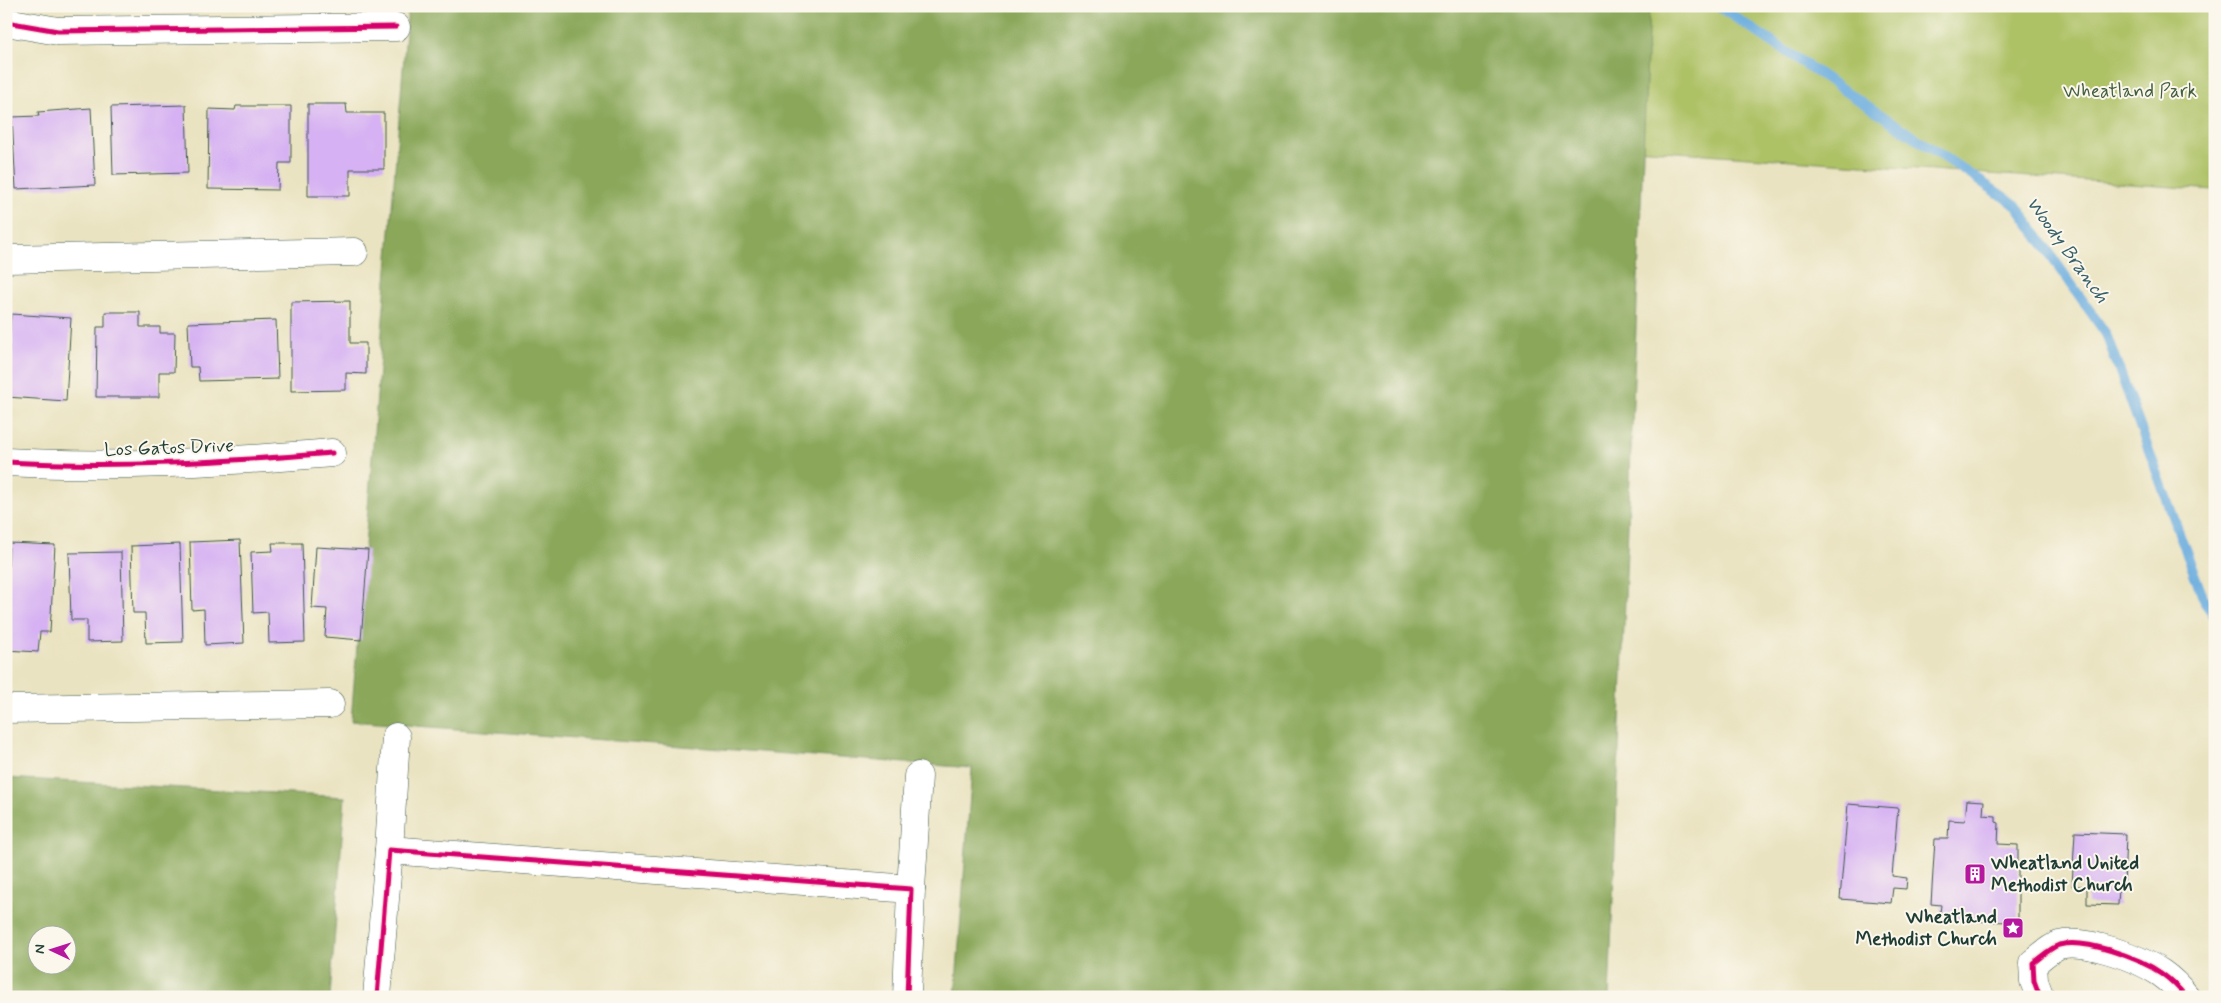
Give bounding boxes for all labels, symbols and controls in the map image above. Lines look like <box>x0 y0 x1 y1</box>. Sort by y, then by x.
park label: Wheatland Park <box>2063 79 2197 104</box>
water label: Woody Branch <box>2019 191 2115 309</box>
street label: Los Gatos Drive <box>104 433 234 463</box>
place label: Wheatland United Methodist Church <box>1990 851 2139 898</box>
building icon: Wheatland United Methodist Church <box>1963 862 1987 886</box>
place label: Wheatland Methodist Church <box>1855 905 1997 952</box>
place icon: Wheatland Methodist Church <box>2001 916 2025 940</box>
north arrow <box>28 926 78 976</box>
text: N <box>31 944 49 954</box>

